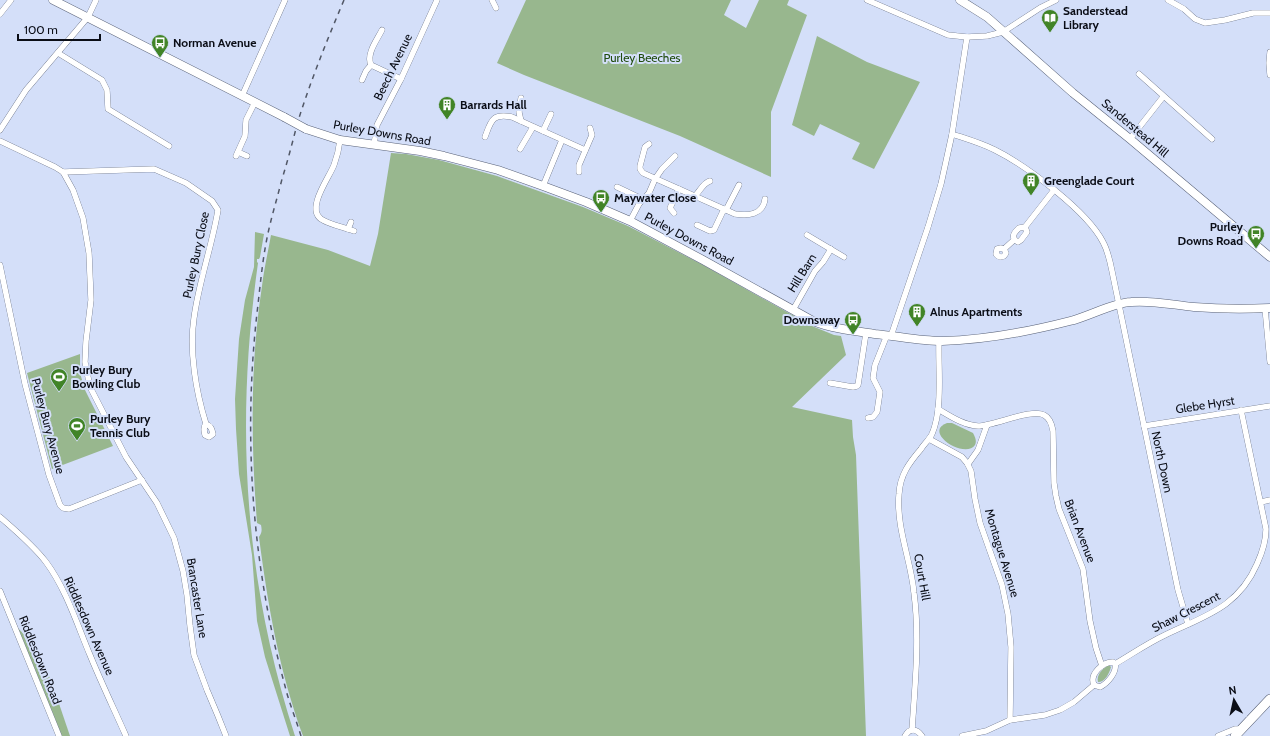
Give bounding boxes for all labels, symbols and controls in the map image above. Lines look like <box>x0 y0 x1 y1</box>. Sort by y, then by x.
place label: Sanderstead Library <box>1063 3 1128 32</box>
library icon: Sanderstead Library <box>1040 8 1060 33</box>
scale bar <box>18 16 100 42</box>
text: 100 m <box>24 22 58 37</box>
street label: Beech Avenue <box>370 31 415 103</box>
bus stop icon: Norman Avenue <box>150 33 170 58</box>
place label: Norman Avenue <box>173 35 256 50</box>
park label: Purley Beeches <box>603 50 681 65</box>
building icon: Barrards Hall <box>437 95 457 120</box>
street label: Sanderstead Hill <box>1099 95 1172 160</box>
place label: Barrards Hall <box>460 97 527 112</box>
street label: Purley Downs Road <box>332 117 432 148</box>
building icon: Greenglade Court <box>1021 171 1041 196</box>
place label: Greenglade Court <box>1044 173 1134 188</box>
bus stop icon: Maywater Close <box>591 188 611 213</box>
place label: Maywater Close <box>614 190 696 205</box>
street label: Purley Downs Road <box>642 209 736 268</box>
street label: Purley Bury Close <box>179 210 212 300</box>
place label: Purley Downs Road <box>1178 219 1244 248</box>
bus stop icon: Purley Downs Road <box>1246 224 1266 249</box>
street label: Hill Barn <box>784 250 819 295</box>
building icon: Alnus Apartments <box>907 302 927 327</box>
place label: Alnus Apartments <box>930 304 1022 319</box>
bus stop icon: Downsway <box>843 310 863 335</box>
place label: Downsway <box>783 312 841 327</box>
place label: Purley Bury Bowling Club <box>72 362 140 391</box>
sports icon: Purley Bury Bowling Club <box>49 367 69 392</box>
street label: Purley Bury Avenue <box>28 376 68 475</box>
street label: Glebe Hyrst <box>1174 392 1236 417</box>
place label: Purley Bury Tennis Club <box>90 411 151 440</box>
sports icon: Purley Bury Tennis Club <box>67 416 87 441</box>
street label: North Down <box>1149 430 1176 494</box>
street label: Brian Avenue <box>1062 497 1099 565</box>
street label: Montague Avenue <box>982 507 1023 599</box>
street label: Court Hill <box>911 552 934 602</box>
street label: Brancaster Lane <box>184 557 211 639</box>
street label: Riddlesdown Avenue <box>61 574 118 677</box>
street label: Shaw Crescent <box>1149 588 1222 635</box>
street label: Riddlesdown Road <box>16 613 65 706</box>
north arrow <box>1214 680 1254 720</box>
text: N <box>1227 683 1237 698</box>

